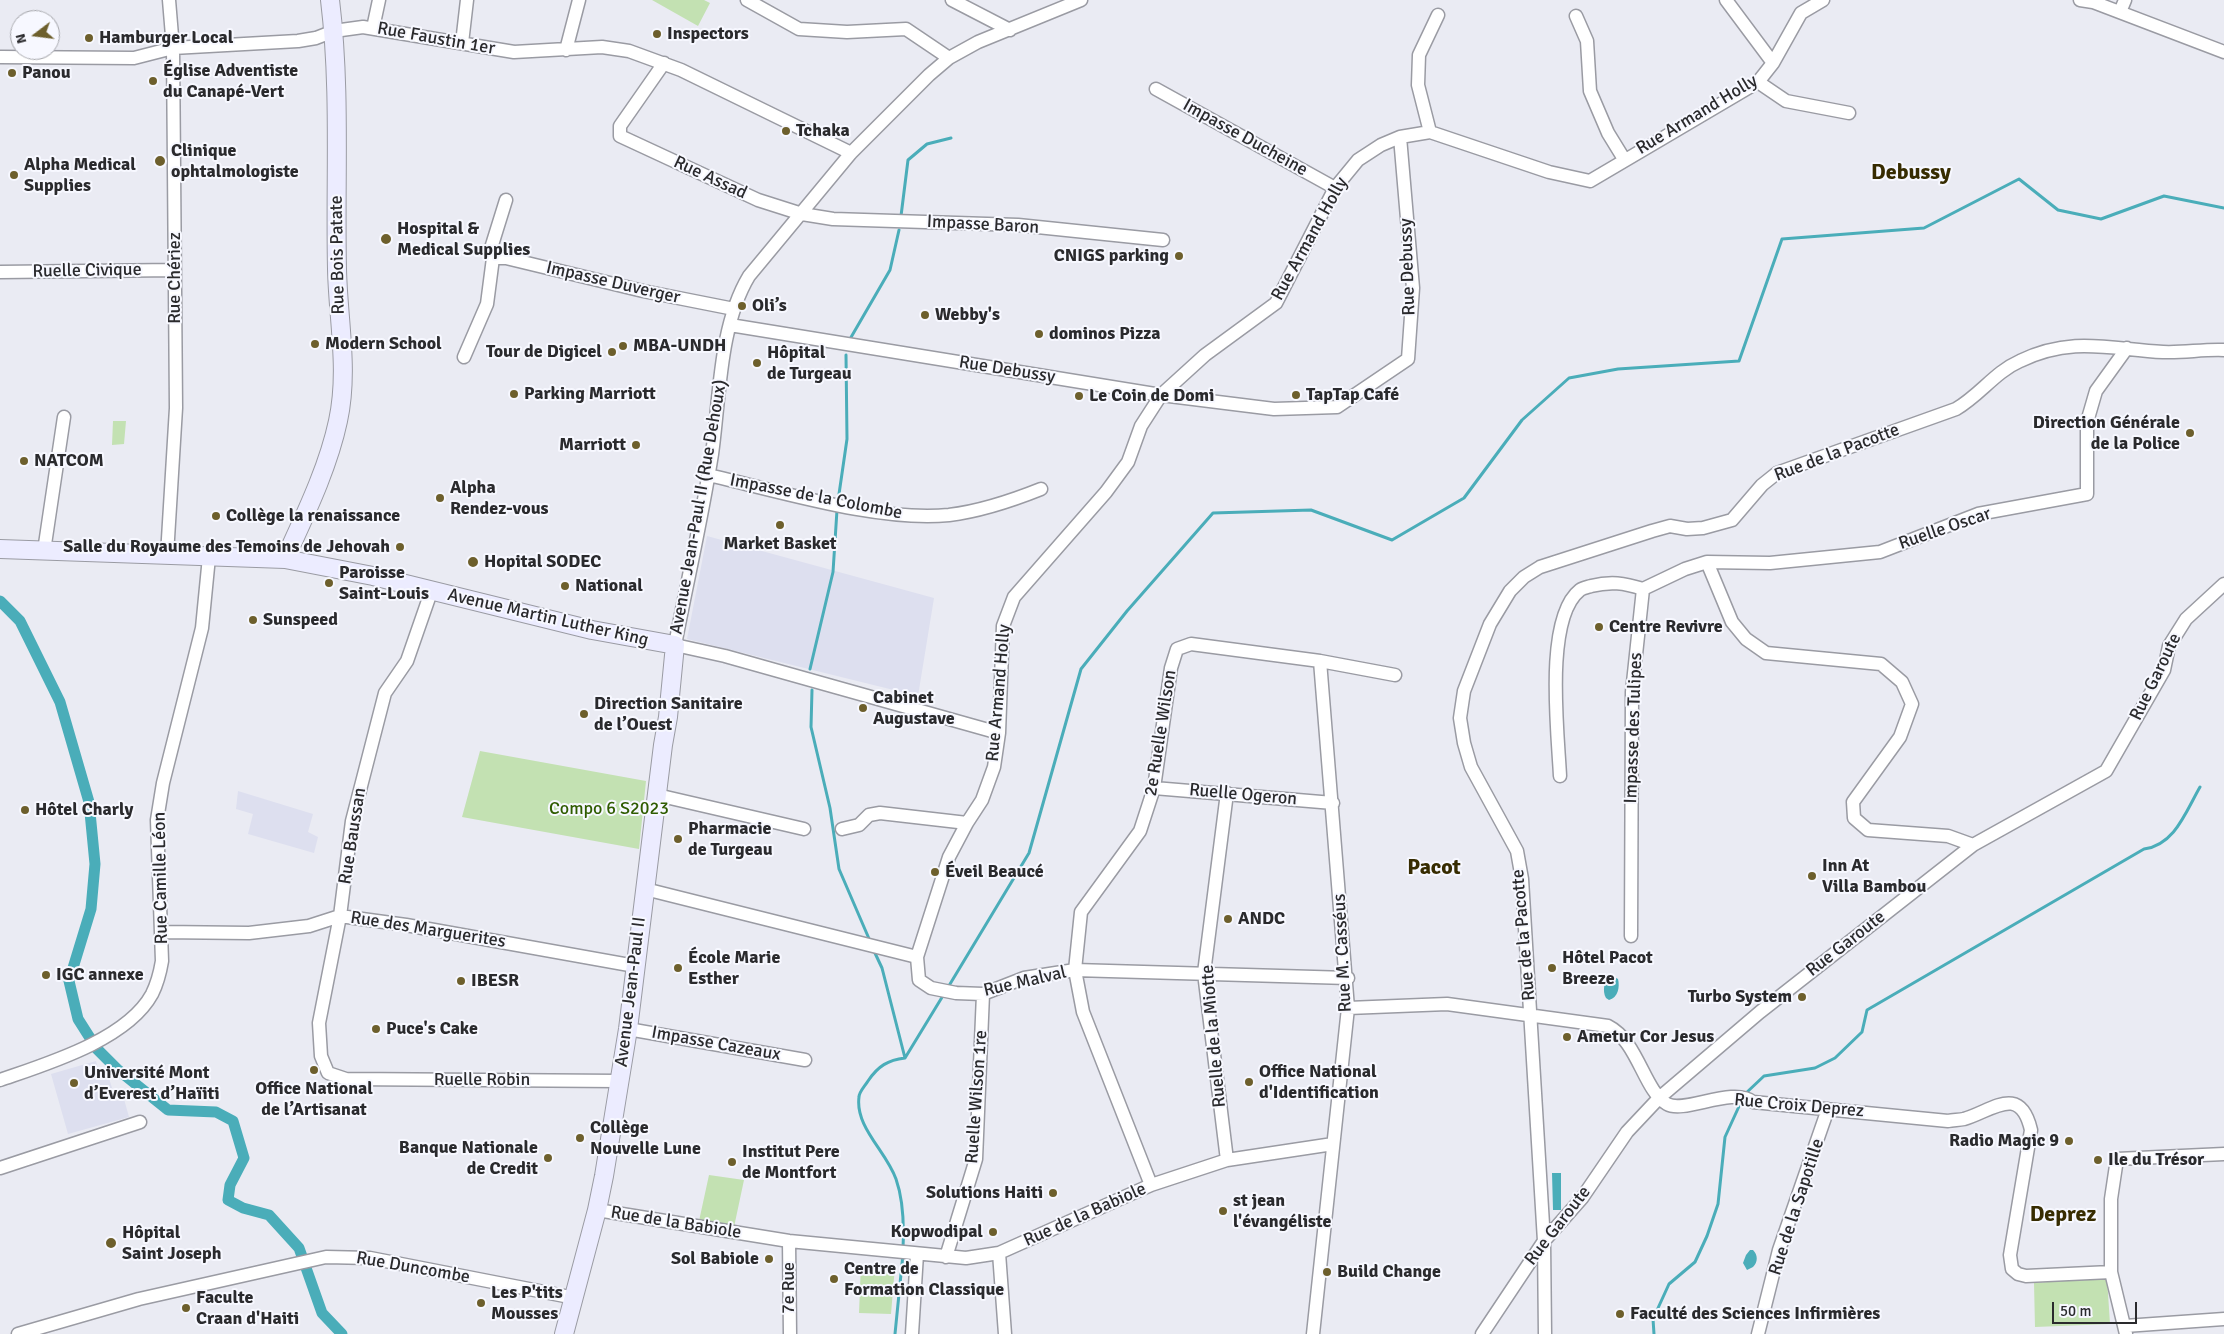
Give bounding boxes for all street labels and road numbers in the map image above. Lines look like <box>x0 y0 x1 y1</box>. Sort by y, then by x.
street label: Rue Faustin 1er <box>375 18 497 60</box>
street label: Rue Armand Holly <box>1632 70 1762 160</box>
street label: Impasse Ducheine <box>1179 95 1311 181</box>
street label: Rue Assad <box>670 152 750 204</box>
street label: Rue Armand Holly <box>1267 174 1353 304</box>
street label: Rue Bois Patate <box>326 195 350 315</box>
street label: Impasse Baron <box>926 211 1040 239</box>
street label: Rue Debussy <box>1396 218 1420 316</box>
street label: Rue Chériez <box>164 232 186 324</box>
street label: Impasse Duverger <box>544 257 682 309</box>
street label: Ruelle Civique <box>32 259 142 283</box>
street label: Rue Debussy <box>957 352 1057 388</box>
street label: Avenue Jean-Paul II (Rue Dehoux) <box>666 378 732 636</box>
street label: Rue de la Pacotte <box>1772 419 1902 487</box>
street label: Impasse de la Colombe <box>728 470 904 524</box>
street label: Ruelle Oscar <box>1896 503 1994 555</box>
street label: Avenue Martin Luther King <box>445 584 651 652</box>
street label: Rue Armand Holly <box>982 623 1016 763</box>
street label: Rue Garoute <box>2126 630 2186 724</box>
street label: Impasse des Tulipes <box>1621 652 1647 804</box>
street label: 2e Ruelle Wilson <box>1140 668 1182 798</box>
street label: Ruelle Ogeron <box>1188 780 1298 810</box>
street label: Rue Baussan <box>335 786 371 886</box>
street label: Rue Camille Léon <box>149 812 173 944</box>
street label: Rue de la Pacotte <box>1507 868 1541 1002</box>
street label: Rue M. Casséus <box>1329 893 1357 1013</box>
street label: Rue Garoute <box>1802 906 1890 982</box>
street label: Rue des Marguerites <box>349 907 507 953</box>
street label: Avenue Jean-Paul II <box>611 916 651 1068</box>
street label: Rue Malval <box>981 962 1069 1002</box>
street label: Ruelle de la Miotte <box>1197 964 1231 1108</box>
street label: Impasse Cazeaux <box>650 1022 782 1066</box>
street label: Ruelle Wilson 1re <box>962 1029 992 1165</box>
street label: Ruelle Robin <box>434 1069 530 1091</box>
street label: Rue Croix Deprez <box>1733 1090 1865 1122</box>
street label: Rue de la Sapotille <box>1765 1136 1829 1278</box>
street label: Rue de la Babiole <box>1020 1178 1150 1252</box>
street label: Rue Garoute <box>1520 1182 1596 1270</box>
street label: Rue de la Babiole <box>609 1202 743 1244</box>
street label: Rue Duncombe <box>354 1247 472 1289</box>
street label: 7e Rue <box>778 1262 800 1314</box>

